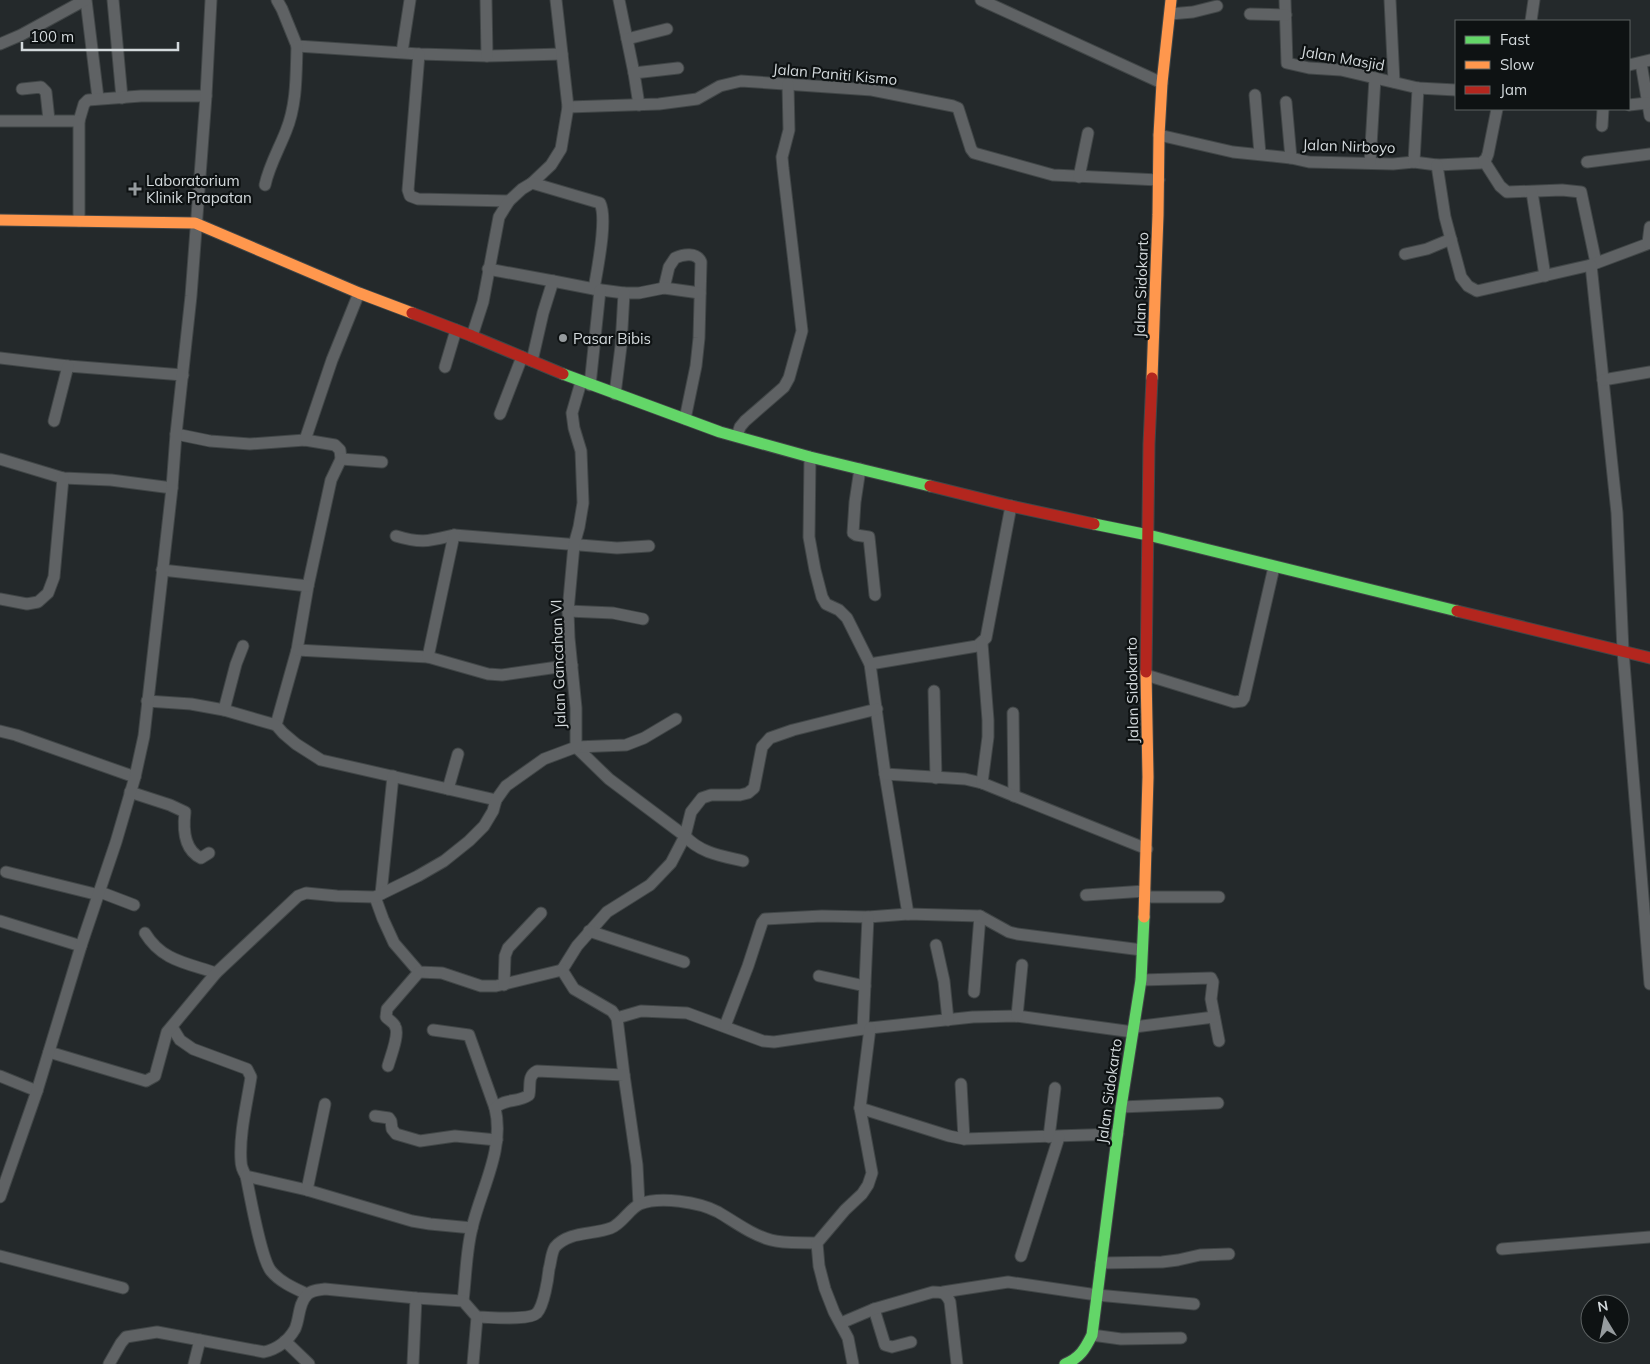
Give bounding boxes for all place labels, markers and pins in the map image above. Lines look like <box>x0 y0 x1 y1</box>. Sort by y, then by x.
place label: Laboratorium Klinik Prapatan <box>146 171 252 207</box>
marker: Laboratorium Klinik Prapatan <box>128 182 142 196</box>
place label: Pasar Bibis <box>573 329 651 348</box>
marker: Pasar Bibis <box>557 332 569 344</box>

